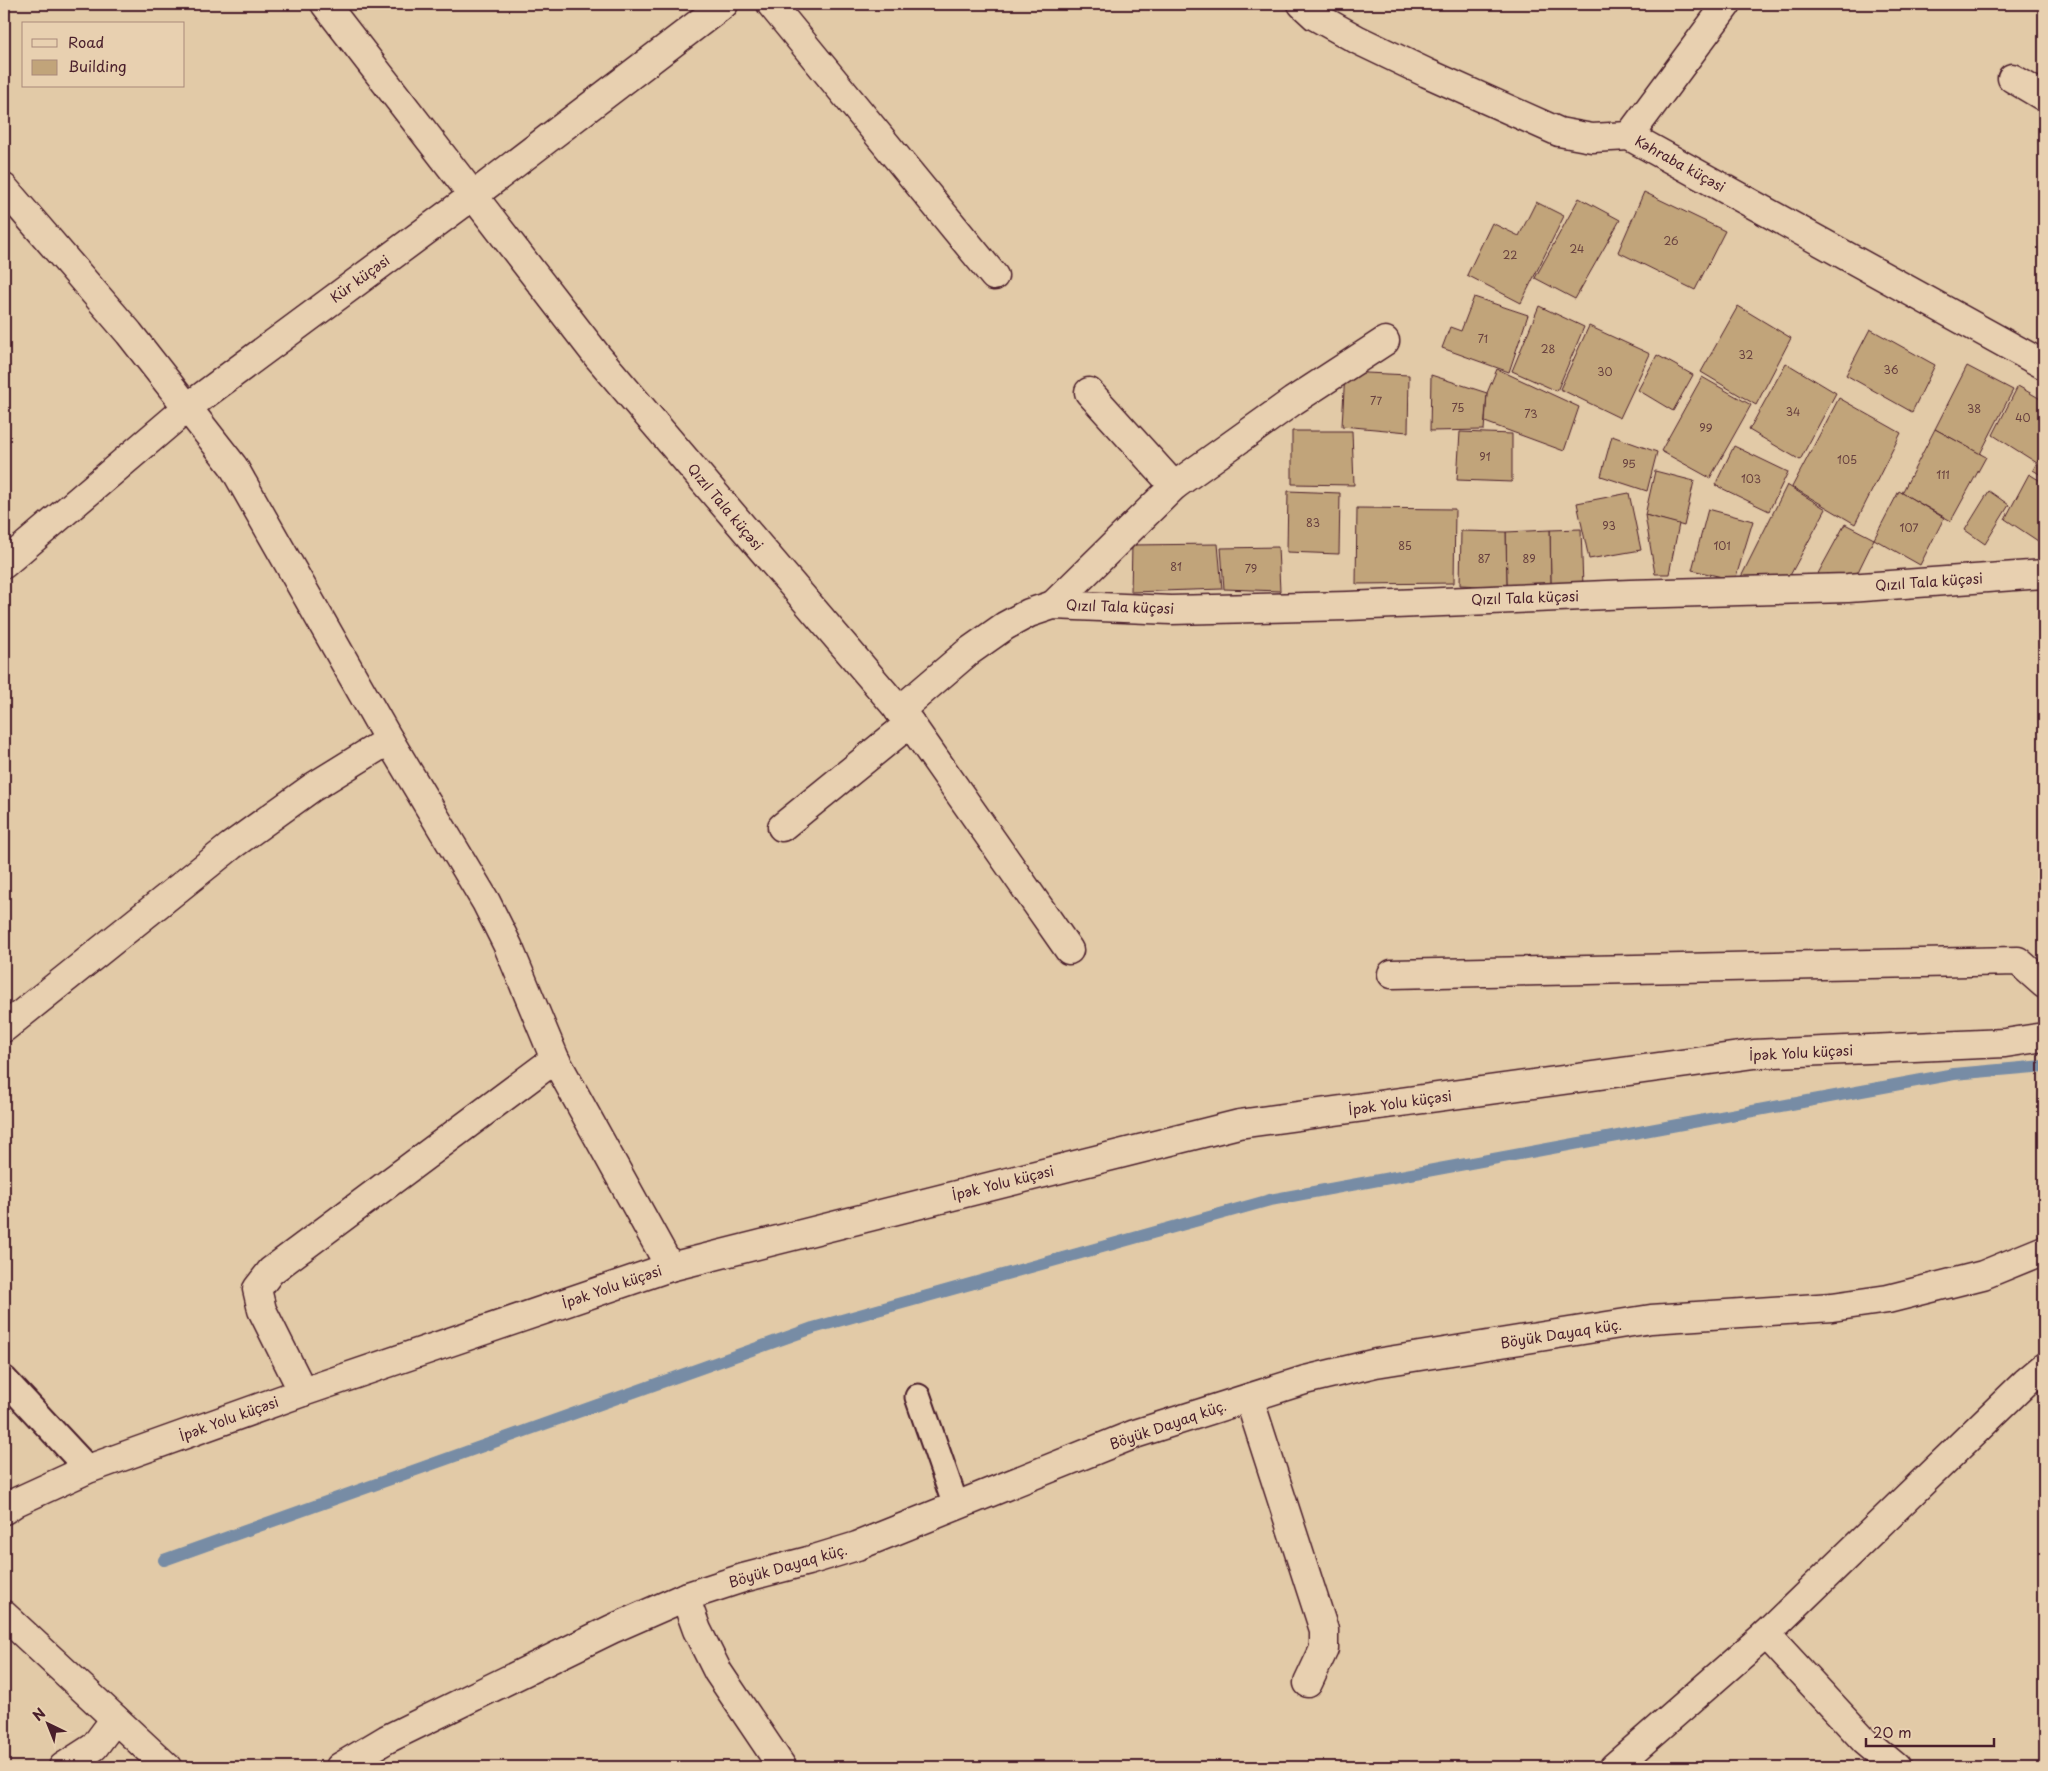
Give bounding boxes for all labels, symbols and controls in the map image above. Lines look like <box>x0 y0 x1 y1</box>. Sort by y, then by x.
legend <box>22 22 185 88</box>
text: Road <box>68 30 104 53</box>
text: Building <box>68 54 127 77</box>
street label: Kəhraba küçəsi <box>1631 130 1729 197</box>
house number: 26 <box>1663 232 1679 249</box>
house number: 24 <box>1570 240 1584 257</box>
house number: 22 <box>1503 246 1517 263</box>
street label: Kür küçəsi <box>325 250 394 307</box>
house number: 71 <box>1478 330 1488 347</box>
house number: 28 <box>1541 340 1555 357</box>
house number: 32 <box>1739 346 1754 363</box>
house number: 36 <box>1884 361 1899 378</box>
house number: 30 <box>1597 363 1613 380</box>
house number: 77 <box>1370 392 1382 409</box>
house number: 75 <box>1452 399 1464 416</box>
house number: 38 <box>1967 400 1981 417</box>
house number: 34 <box>1786 403 1800 420</box>
house number: 73 <box>1524 405 1538 422</box>
house number: 40 <box>2015 409 2031 426</box>
house number: 99 <box>1699 419 1713 436</box>
house number: 91 <box>1479 448 1491 465</box>
house number: 105 <box>1837 451 1857 468</box>
house number: 95 <box>1622 455 1636 472</box>
street label: Qızıl Tala küçəsi <box>683 459 768 555</box>
house number: 111 <box>1936 466 1950 483</box>
house number: 103 <box>1741 470 1761 487</box>
house number: 83 <box>1306 514 1320 531</box>
house number: 93 <box>1602 517 1616 534</box>
house number: 107 <box>1900 519 1918 536</box>
house number: 85 <box>1398 537 1412 554</box>
house number: 101 <box>1713 537 1731 554</box>
house number: 87 <box>1478 550 1490 567</box>
house number: 89 <box>1522 550 1536 567</box>
house number: 81 <box>1170 558 1182 575</box>
house number: 79 <box>1245 560 1257 577</box>
street label: Qızıl Tala küçəsi <box>1874 567 1984 596</box>
street label: Qızıl Tala küçəsi <box>1471 585 1579 610</box>
street label: Qızıl Tala küçəsi <box>1066 594 1174 619</box>
street label: İpək Yolu küçəsi <box>1748 1039 1854 1066</box>
street label: İpək Yolu küçəsi <box>1347 1085 1453 1120</box>
street label: İpək Yolu küçəsi <box>950 1160 1056 1205</box>
street label: İpək Yolu küçəsi <box>559 1260 665 1313</box>
street label: Böyük Dayaq küç. <box>1499 1314 1623 1353</box>
street label: İpək Yolu küçəsi <box>176 1391 282 1446</box>
street label: Böyük Dayaq küç. <box>1106 1395 1229 1454</box>
street label: Böyük Dayaq küç. <box>726 1539 850 1593</box>
north arrow <box>22 1698 72 1748</box>
text: N <box>28 1703 50 1726</box>
scale bar <box>1866 1716 1993 1748</box>
text: 20 m <box>1873 1720 1912 1743</box>

